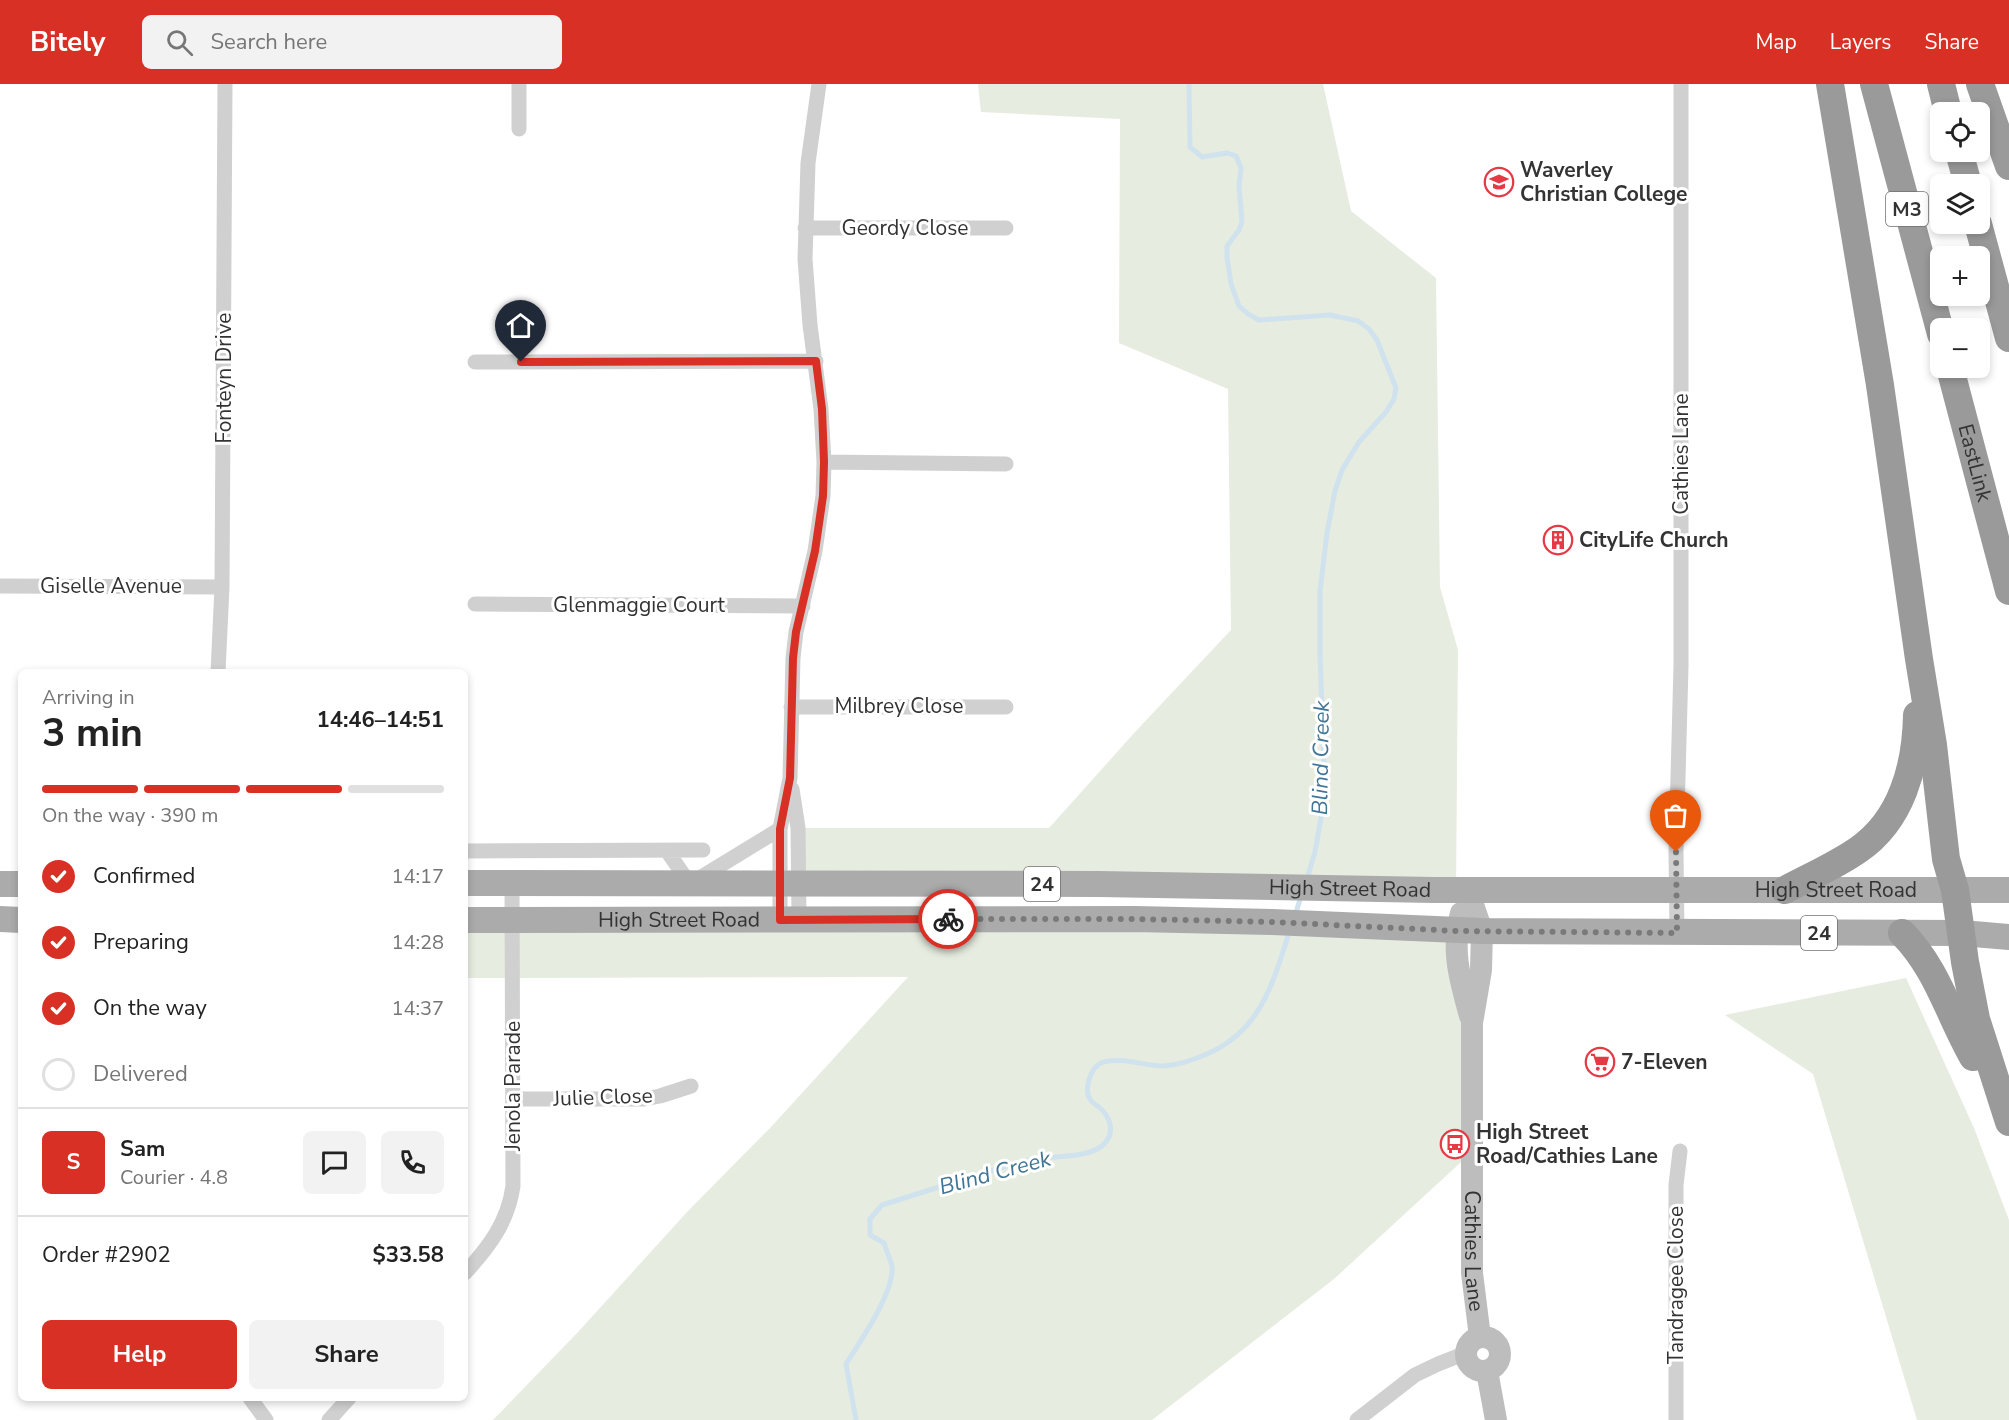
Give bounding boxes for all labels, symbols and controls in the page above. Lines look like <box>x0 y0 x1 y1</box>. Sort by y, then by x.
search box <box>142 15 562 69</box>
text: Bitely <box>30 23 106 61</box>
icon: search <box>163 26 196 59</box>
text: Search here <box>211 27 327 57</box>
text: Map <box>1755 28 1797 56</box>
text: Layers <box>1830 28 1891 56</box>
text: Share <box>1924 28 1979 56</box>
map controls <box>1930 102 1990 378</box>
button: locate <box>1930 102 1990 162</box>
place label: Waverley Christian College <box>1520 156 1688 208</box>
school or university icon: Waverley Christian College <box>1483 166 1515 198</box>
button: layers <box>1930 174 1990 234</box>
road number: M3 <box>1886 192 1928 226</box>
street label: Geordy Close <box>841 214 969 242</box>
button: + <box>1930 246 1990 306</box>
pin <box>495 300 546 362</box>
icon: home <box>504 309 537 342</box>
street label: Fonteyn Drive <box>210 313 238 443</box>
button: − <box>1930 318 1990 378</box>
street label: Cathies Lane <box>1667 393 1695 515</box>
street label: EastLink <box>1951 421 1999 505</box>
building icon: CityLife Church <box>1542 524 1574 556</box>
place label: CityLife Church <box>1579 526 1728 554</box>
street label: Giselle Avenue <box>40 572 182 600</box>
street label: Glenmaggie Court <box>553 591 726 619</box>
text: Arriving in <box>42 684 135 711</box>
street label: Milbrey Close <box>834 692 964 720</box>
water label: Blind Creek <box>1305 700 1337 815</box>
text: 14:46–14:51 <box>316 705 444 735</box>
text: 3 min <box>42 707 143 760</box>
pin <box>1650 790 1701 852</box>
icon: bag <box>1659 799 1692 832</box>
text: On the way · 390 m <box>42 802 218 829</box>
icon: check <box>42 860 75 893</box>
text: Confirmed <box>93 861 195 891</box>
text: 14:17 <box>391 863 444 890</box>
road number: 24 <box>1024 867 1060 901</box>
street label: High Street Road <box>1269 873 1431 904</box>
street label: High Street Road <box>1755 876 1917 904</box>
courier <box>918 889 978 949</box>
icon: bike <box>932 903 965 936</box>
street label: High Street Road <box>598 906 760 934</box>
road number: 24 <box>1801 916 1837 950</box>
icon: check <box>42 926 75 959</box>
text: Preparing <box>93 927 189 957</box>
text: 14:28 <box>391 929 444 956</box>
icon: check <box>42 992 75 1025</box>
text: On the way <box>93 993 207 1023</box>
text: 14:37 <box>391 995 444 1022</box>
street label: Jenola Parade <box>499 1021 527 1152</box>
supermarket icon: 7-Eleven <box>1584 1046 1616 1078</box>
place label: 7-Eleven <box>1621 1048 1708 1076</box>
text: Delivered <box>93 1059 188 1089</box>
street label: Julie Close <box>552 1081 653 1113</box>
place label: High Street Road/Cathies Lane <box>1476 1118 1658 1170</box>
bus stop icon: High Street Road/Cathies Lane <box>1439 1128 1471 1160</box>
button: chat <box>303 1131 366 1194</box>
button: phone <box>381 1131 444 1194</box>
text: Sam <box>120 1134 165 1164</box>
water label: Blind Creek <box>936 1143 1055 1202</box>
text: S <box>67 1147 80 1177</box>
text: Courier · 4.8 <box>120 1164 228 1191</box>
street label: Cathies Lane <box>1458 1190 1491 1313</box>
street label: Tandragee Close <box>1662 1206 1690 1364</box>
text: Order #2902 <box>42 1240 171 1270</box>
text: $33.58 <box>373 1240 444 1270</box>
button: Help <box>42 1320 237 1389</box>
button: Share <box>249 1320 444 1389</box>

